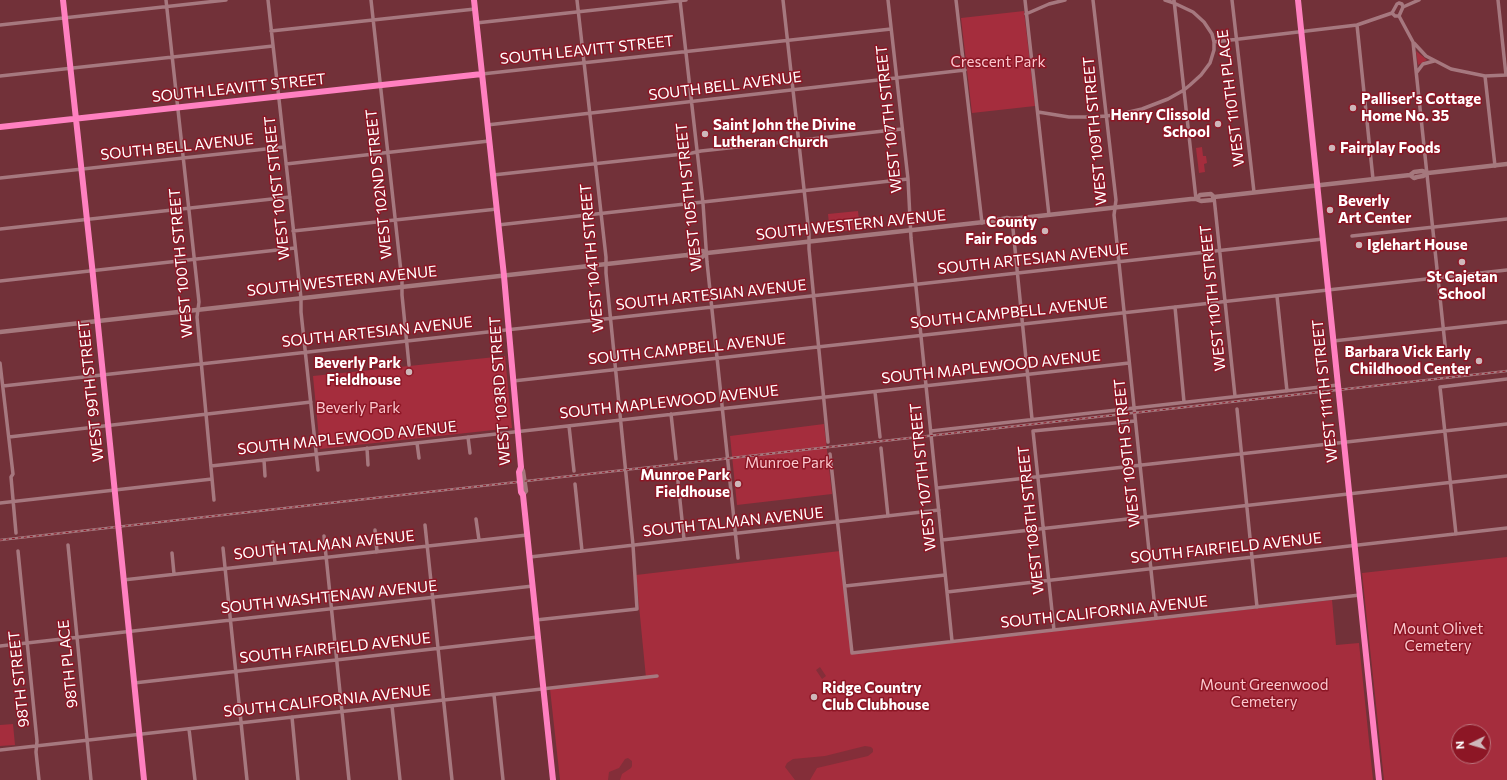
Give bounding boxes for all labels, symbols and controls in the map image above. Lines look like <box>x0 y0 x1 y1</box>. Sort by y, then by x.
street label: WEST 110TH PLACE <box>1214 28 1248 168</box>
street label: SOUTH LEAVITT STREET <box>499 32 675 68</box>
street label: WEST 107TH STREET <box>872 44 906 194</box>
park label: Crescent Park <box>950 53 1046 71</box>
street label: WEST 109TH STREET <box>1080 56 1110 206</box>
street label: SOUTH BELL AVENUE <box>647 68 803 104</box>
street label: SOUTH LEAVITT STREET <box>151 70 327 106</box>
place label: Palliser's Cottage Home No. 35 <box>1361 90 1481 125</box>
marker: Palliser's Cottage Home No. 35 <box>1348 103 1358 113</box>
place label: Henry Clissold School <box>1111 106 1210 141</box>
street label: WEST 102ND STREET <box>362 108 396 260</box>
street label: WEST 101ST STREET <box>260 115 294 261</box>
place label: Saint John the Divine Lutheran Church <box>713 116 856 151</box>
marker: Henry Clissold School <box>1213 119 1223 129</box>
street label: WEST 105TH STREET <box>672 122 706 272</box>
marker: Saint John the Divine Lutheran Church <box>700 129 710 139</box>
street label: SOUTH BELL AVENUE <box>99 130 255 164</box>
place label: Fairplay Foods <box>1340 139 1441 157</box>
marker: Fairplay Foods <box>1327 143 1337 153</box>
street label: WEST 104TH STREET <box>577 183 607 333</box>
street label: WEST 100TH STREET <box>165 187 197 339</box>
place label: Beverly Art Center <box>1338 192 1411 227</box>
marker: Beverly Art Center <box>1325 205 1335 215</box>
street label: SOUTH WESTERN AVENUE <box>755 206 947 244</box>
place label: County Fair Foods <box>965 213 1037 248</box>
street label: WEST 110TH STREET <box>1196 224 1230 372</box>
marker: County Fair Foods <box>1040 226 1050 236</box>
place label: Iglehart House <box>1367 236 1468 254</box>
street label: SOUTH ARTESIAN AVENUE <box>937 240 1129 278</box>
marker: Iglehart House <box>1354 240 1364 250</box>
marker: St Cajetan School <box>1457 257 1467 267</box>
street label: SOUTH WESTERN AVENUE <box>246 262 438 300</box>
place label: St Cajetan School <box>1426 268 1498 303</box>
street label: SOUTH ARTESIAN AVENUE <box>615 276 807 314</box>
street label: SOUTH CAMPBELL AVENUE <box>909 294 1109 332</box>
street label: SOUTH ARTESIAN AVENUE <box>281 313 473 351</box>
street label: WEST 103RD STREET <box>486 316 514 466</box>
street label: WEST 111TH STREET <box>1309 318 1341 464</box>
street label: WEST 99TH STREET <box>75 319 107 463</box>
street label: SOUTH CAMPBELL AVENUE <box>587 330 787 368</box>
place label: Barbara Vick Early Childhood Center <box>1344 343 1471 378</box>
street label: SOUTH MAPLEWOOD AVENUE <box>880 347 1102 387</box>
place label: Beverly Park Fieldhouse <box>314 354 401 389</box>
marker: Barbara Vick Early Childhood Center <box>1474 356 1484 366</box>
marker: Beverly Park Fieldhouse <box>404 367 414 377</box>
street label: WEST 109TH STREET <box>1110 378 1144 528</box>
street label: SOUTH MAPLEWOOD AVENUE <box>558 382 780 422</box>
park label: Beverly Park <box>316 399 400 417</box>
street label: WEST 107TH STREET <box>906 402 940 552</box>
street label: SOUTH MAPLEWOOD AVENUE <box>236 418 458 458</box>
street label: WEST 108TH STREET <box>1014 445 1048 595</box>
park label: Munroe Park <box>745 454 833 472</box>
place label: Munroe Park Fieldhouse <box>640 466 730 501</box>
marker: Munroe Park Fieldhouse <box>733 479 743 489</box>
street label: SOUTH TALMAN AVENUE <box>642 504 824 540</box>
street label: SOUTH TALMAN AVENUE <box>233 527 415 563</box>
street label: SOUTH FAIRFIELD AVENUE <box>1130 529 1322 567</box>
street label: SOUTH WASHTENAW AVENUE <box>220 577 438 617</box>
street label: SOUTH CALIFORNIA AVENUE <box>999 592 1209 632</box>
street label: 98TH PLACE <box>54 619 82 709</box>
park label: Mount Olivet Cemetery <box>1393 620 1483 655</box>
street label: SOUTH FAIRFIELD AVENUE <box>239 629 431 667</box>
street label: 98TH STREET <box>5 630 33 728</box>
park label: Mount Greenwood Cemetery <box>1200 676 1328 711</box>
place label: Ridge Country Club Clubhouse <box>822 679 930 714</box>
street label: SOUTH CALIFORNIA AVENUE <box>222 681 432 721</box>
marker: Ridge Country Club Clubhouse <box>809 692 819 702</box>
north arrow <box>1451 724 1491 764</box>
text: N <box>1453 740 1466 750</box>

